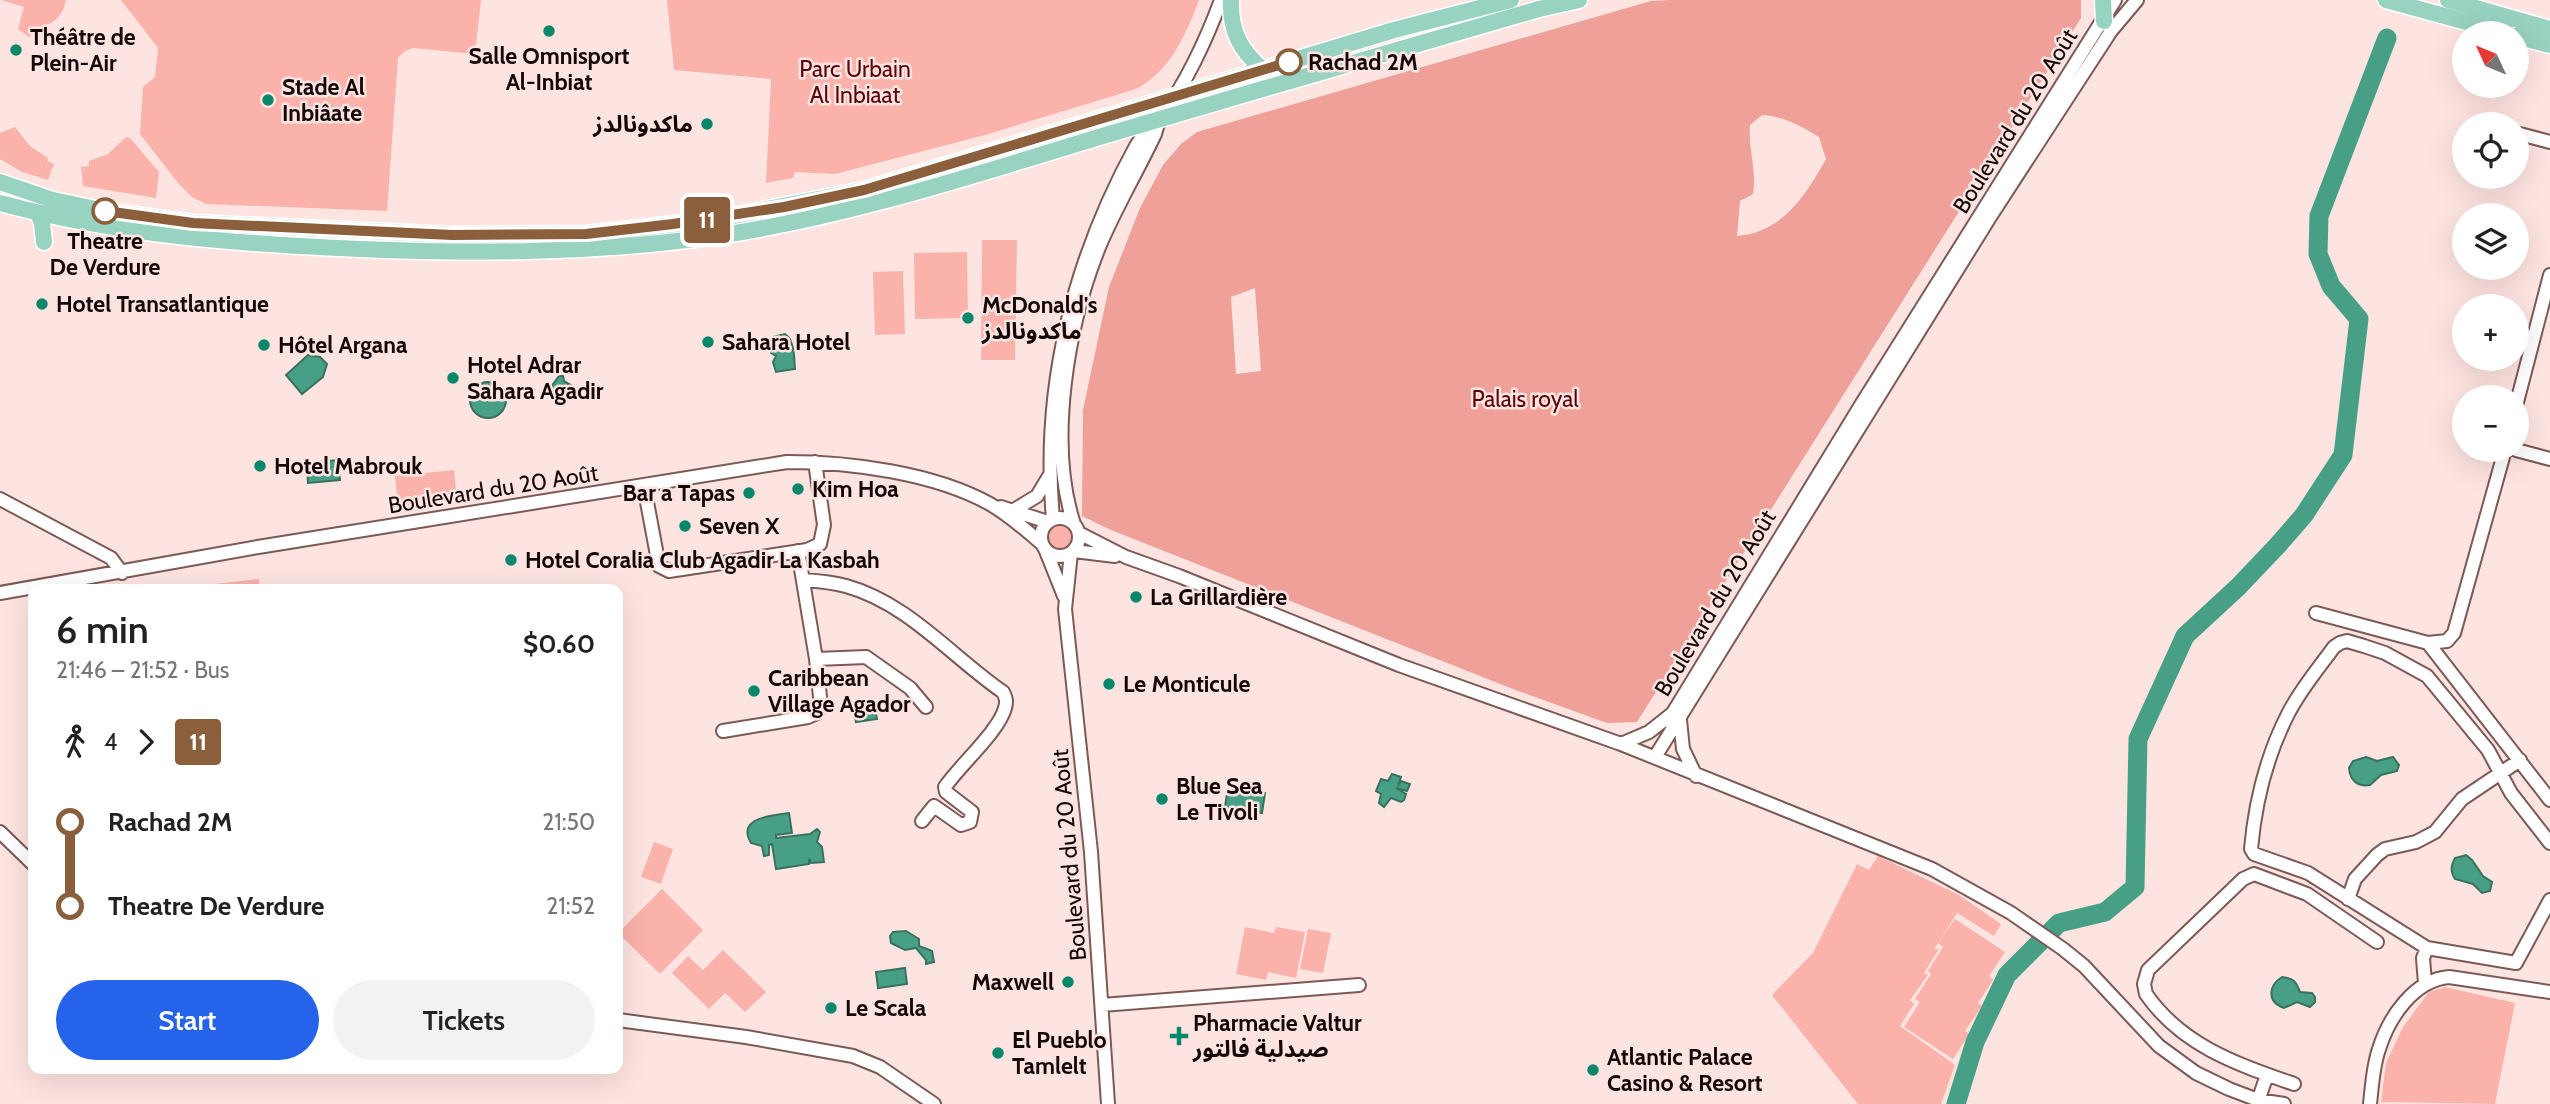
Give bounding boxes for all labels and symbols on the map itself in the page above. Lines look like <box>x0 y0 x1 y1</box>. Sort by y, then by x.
north arrow <box>2452 21 2529 98</box>
place label: Théâtre de Plein-Air <box>30 23 136 77</box>
marker: Salle Omnisport Al-Inbiat <box>541 23 557 39</box>
street label: Boulevard du 20 Août <box>1947 23 2083 218</box>
marker: Théâtre de Plein-Air <box>8 42 24 58</box>
place label: Salle Omnisport Al-Inbiat <box>469 42 629 96</box>
place label: Rachad 2M <box>1308 48 1418 76</box>
marker: Rachad 2M <box>1276 49 1302 75</box>
park label: Parc Urbain Al Inbiaat <box>799 55 911 109</box>
place label: Stade Al Inbiâate <box>282 73 365 127</box>
marker: Stade Al Inbiâate <box>260 92 276 108</box>
place label: ماكدونالدز <box>592 110 693 138</box>
marker: ماكدونالدز <box>699 116 715 132</box>
line badge: 11 <box>676 197 738 243</box>
marker: Theatre De Verdure <box>92 198 118 224</box>
place label: Theatre De Verdure <box>50 227 161 281</box>
place label: Hotel Transatlantique <box>56 290 269 318</box>
place label: McDonald's ماكدونالدز <box>981 291 1098 345</box>
marker: Hotel Transatlantique <box>34 296 50 312</box>
marker: McDonald's ماكدونالدز <box>960 310 976 326</box>
place label: Sahara Hotel <box>722 328 850 356</box>
place label: Hôtel Argana <box>278 331 408 359</box>
marker: Sahara Hotel <box>700 334 716 350</box>
marker: Hôtel Argana <box>256 337 272 353</box>
place label: Hotel Adrar Sahara Agadir <box>467 351 604 405</box>
marker: Hotel Adrar Sahara Agadir <box>445 370 461 386</box>
park label: Palais royal <box>1471 385 1579 413</box>
place label: Hotel Mabrouk <box>274 452 423 480</box>
marker: Hotel Mabrouk <box>252 458 268 474</box>
street label: Boulevard du 20 Août <box>386 459 600 519</box>
place label: Kim Hoa <box>812 475 899 503</box>
place label: Bar a Tapas <box>622 479 735 507</box>
marker: Kim Hoa <box>790 481 806 497</box>
marker: Bar a Tapas <box>741 485 757 501</box>
street label: Boulevard du 20 Août <box>1648 505 1782 701</box>
place label: Seven X <box>699 512 780 540</box>
marker: Seven X <box>677 518 693 534</box>
place label: Hotel Coralia Club Agadir La Kasbah <box>525 546 880 574</box>
marker: Hotel Coralia Club Agadir La Kasbah <box>503 552 519 568</box>
place label: La Grillardière <box>1150 583 1287 611</box>
marker: La Grillardière <box>1128 589 1144 605</box>
place label: Caribbean Village Agador <box>768 664 911 718</box>
place label: Le Monticule <box>1123 670 1250 698</box>
marker: Le Monticule <box>1101 676 1117 692</box>
marker: Caribbean Village Agador <box>746 683 762 699</box>
street label: Boulevard du 20 Août <box>1046 748 1092 962</box>
place label: Blue Sea Le Tivoli <box>1176 772 1263 826</box>
marker: Blue Sea Le Tivoli <box>1154 791 1170 807</box>
place label: Maxwell <box>972 968 1054 996</box>
marker: Maxwell <box>1060 974 1076 990</box>
place label: Le Scala <box>845 994 927 1022</box>
marker: Le Scala <box>823 1000 839 1016</box>
place label: Pharmacie Valtur صيدلية فالتور <box>1192 1009 1362 1063</box>
place label: El Pueblo Tamlelt <box>1012 1026 1107 1080</box>
marker: Pharmacie Valtur صيدلية فالتور <box>1171 1028 1187 1044</box>
place label: Atlantic Palace Casino & Resort <box>1607 1043 1763 1097</box>
marker: El Pueblo Tamlelt <box>990 1045 1006 1061</box>
marker: Atlantic Palace Casino & Resort <box>1585 1062 1601 1078</box>

